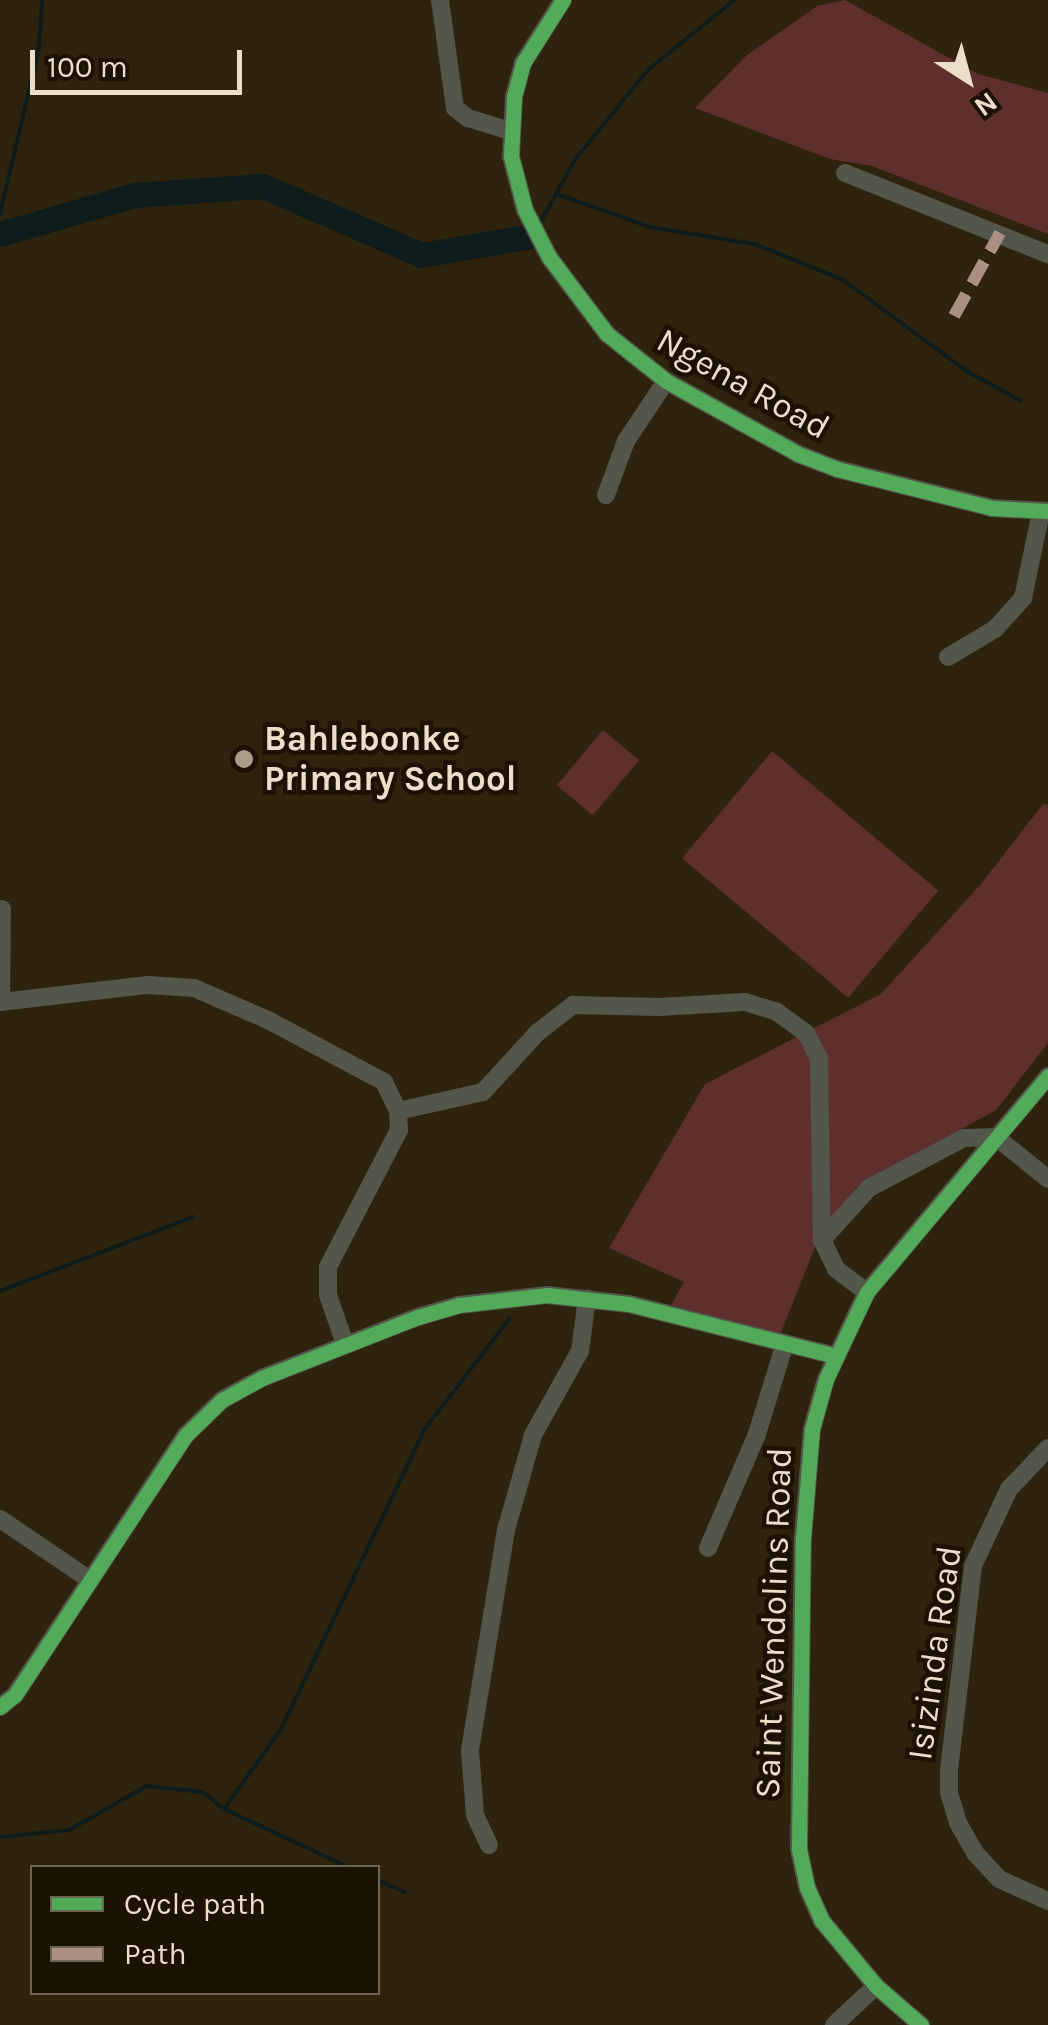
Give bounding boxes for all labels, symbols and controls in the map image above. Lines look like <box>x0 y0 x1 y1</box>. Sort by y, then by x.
scale bar <box>35 30 248 92</box>
north arrow <box>918 30 1018 130</box>
text: 100 m <box>47 49 128 85</box>
text: N <box>968 85 1004 124</box>
street label: Ngena Road <box>649 319 837 449</box>
place label: Bahlebonke Primary School <box>264 718 516 800</box>
marker: Bahlebonke Primary School <box>233 748 255 770</box>
street label: Saint Wendolins Road <box>747 1447 801 1799</box>
street label: Isizinda Road <box>899 1543 971 1763</box>
legend <box>30 1865 380 1995</box>
text: Cycle path <box>124 1886 266 1922</box>
text: Path <box>124 1936 187 1972</box>

